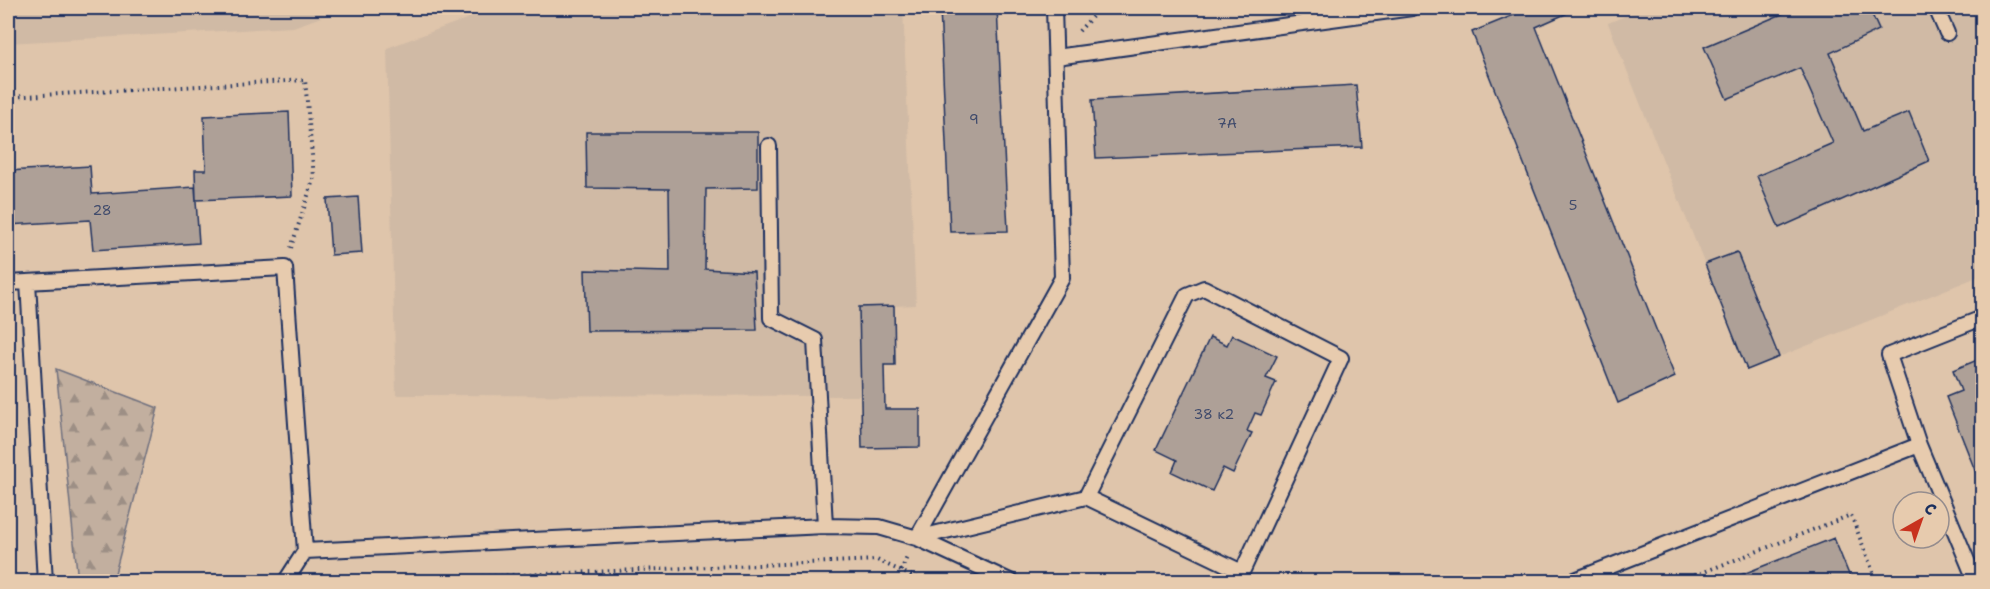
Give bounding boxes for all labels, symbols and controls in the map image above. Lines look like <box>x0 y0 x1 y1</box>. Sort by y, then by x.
house number: 9 <box>969 110 979 128</box>
house number: 7А <box>1217 114 1237 132</box>
house number: 5 <box>1569 196 1577 214</box>
house number: 28 <box>92 201 112 219</box>
house number: 38 к2 <box>1194 405 1234 423</box>
north arrow <box>1891 490 1951 550</box>
text: С <box>1920 498 1941 520</box>

